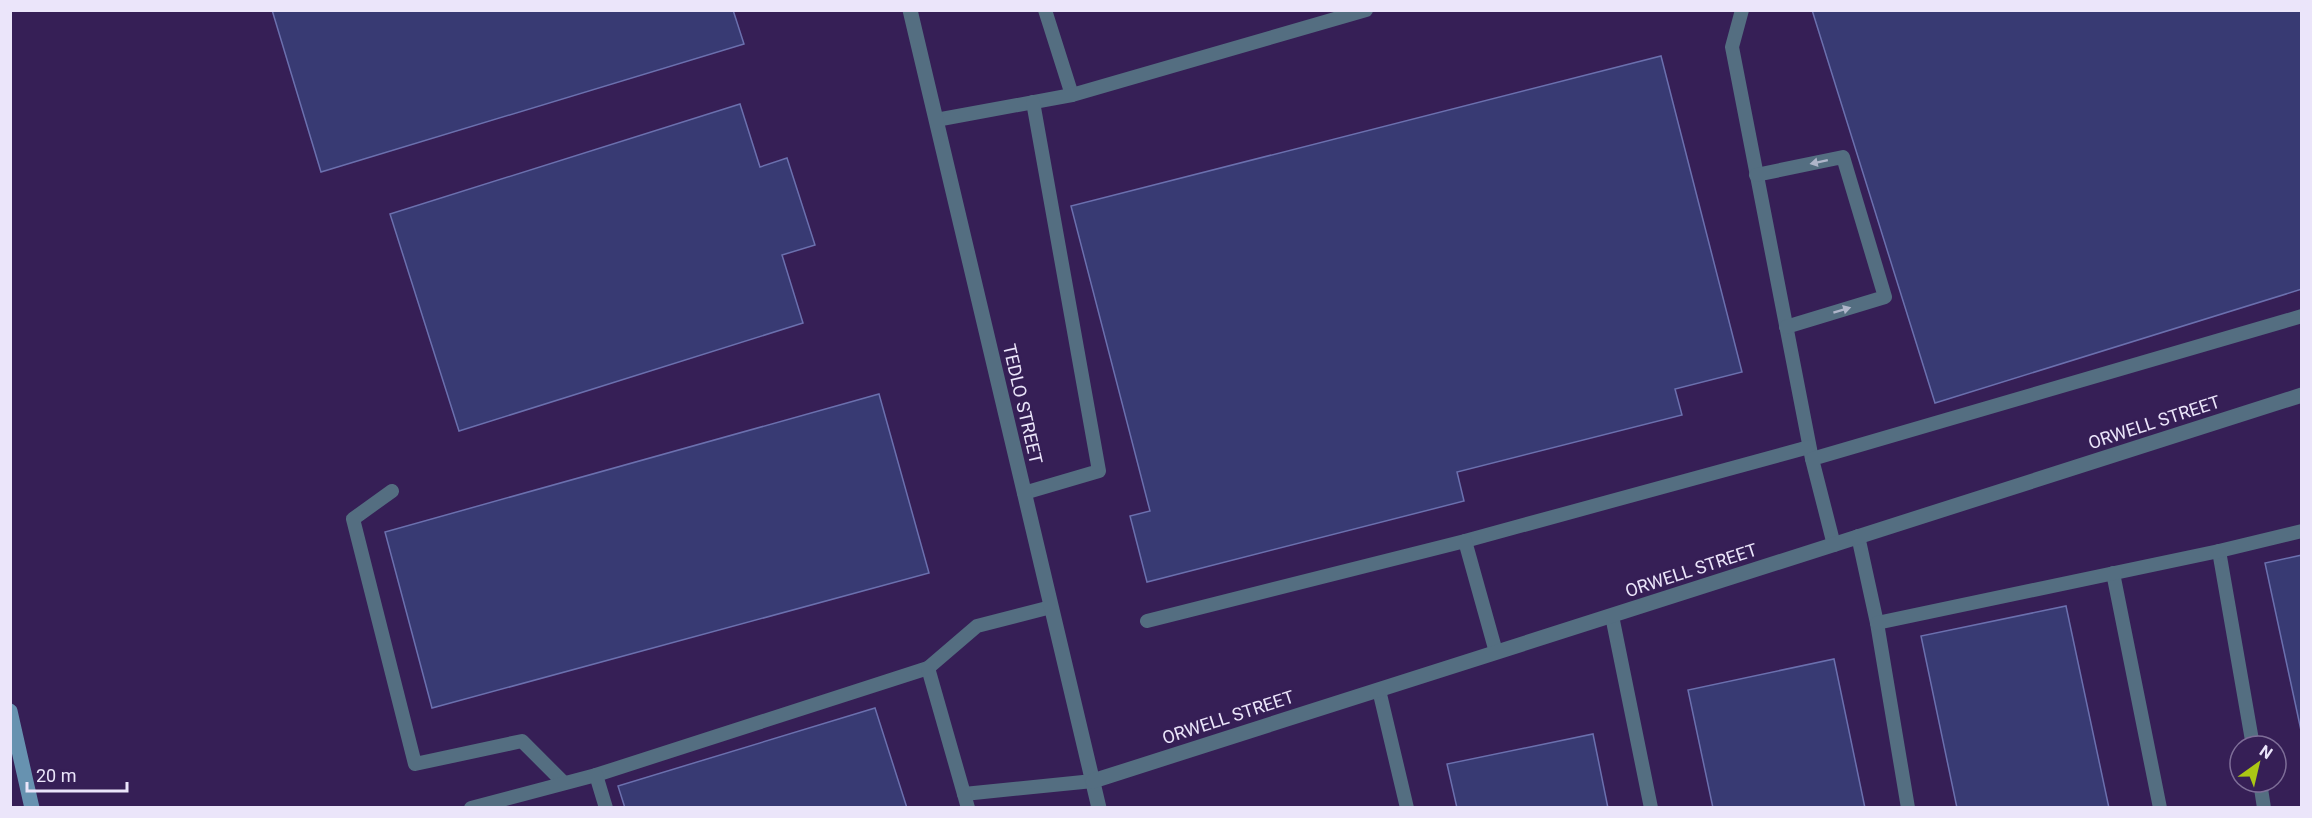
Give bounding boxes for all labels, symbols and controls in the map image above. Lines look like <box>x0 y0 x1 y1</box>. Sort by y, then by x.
one-way arrow <box>1810 158 1828 168</box>
one-way arrow <box>1833 305 1851 314</box>
street label: TEDLO STREET <box>999 342 1047 466</box>
street label: ORWELL STREET <box>2085 391 2223 453</box>
street label: ORWELL STREET <box>1622 539 1760 601</box>
street label: ORWELL STREET <box>1159 686 1297 748</box>
north arrow <box>2228 734 2288 794</box>
text: N <box>2256 741 2276 763</box>
scale bar <box>27 755 128 793</box>
text: 20 m <box>36 765 76 786</box>

